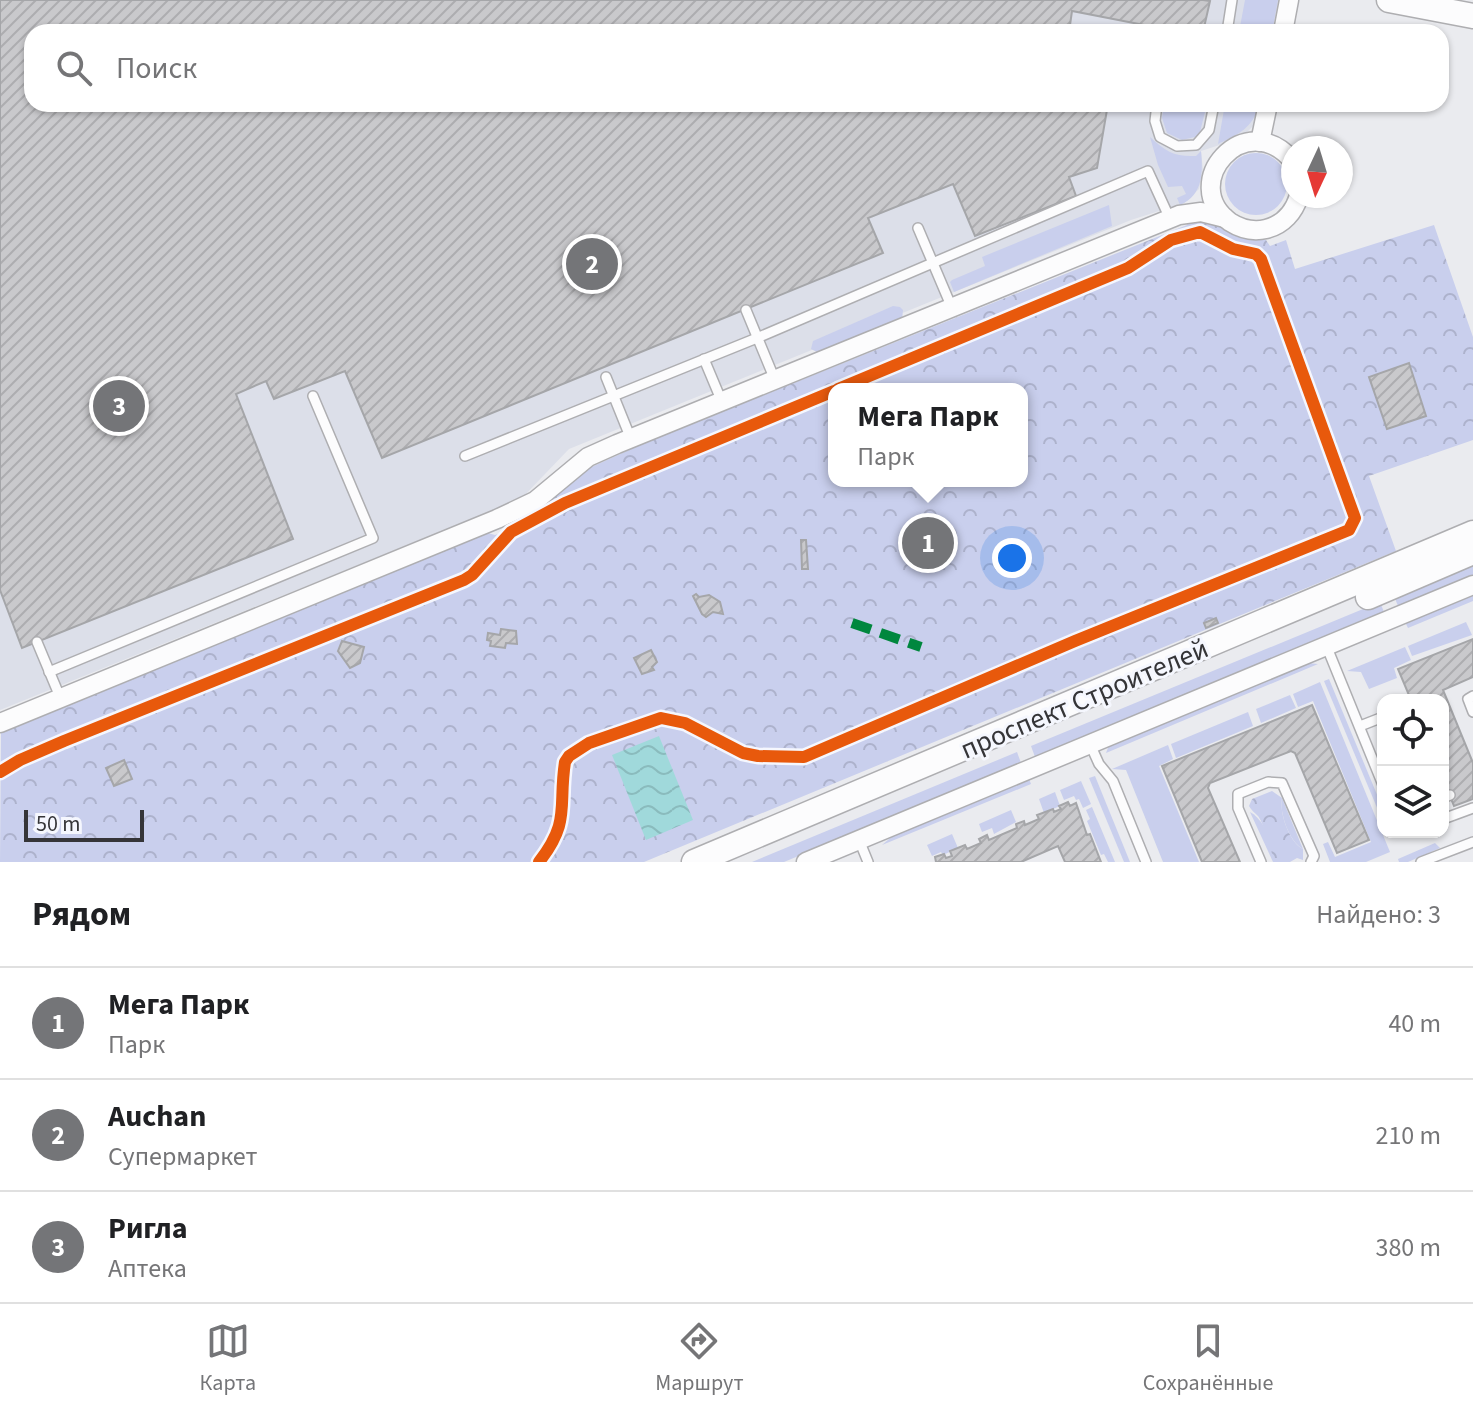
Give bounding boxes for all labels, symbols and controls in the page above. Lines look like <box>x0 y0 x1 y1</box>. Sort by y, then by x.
search box <box>24 24 1449 112</box>
icon: search <box>52 46 96 90</box>
text: Поиск <box>116 47 197 90</box>
north arrow <box>1281 136 1353 208</box>
pin: 2 <box>566 234 618 294</box>
pin: 3 <box>93 376 145 436</box>
popup <box>828 383 1028 487</box>
text: Мега Парк <box>857 395 999 438</box>
text: Парк <box>857 438 915 475</box>
pin: 1 <box>902 513 954 573</box>
your location <box>992 538 1032 578</box>
street label: проспект Строителей <box>954 629 1215 769</box>
map controls <box>1377 694 1449 838</box>
button: locate <box>1377 694 1449 766</box>
button: layers <box>1377 766 1449 838</box>
scale bar <box>24 806 144 842</box>
text: 50 m <box>36 808 81 840</box>
text: Рядом <box>32 890 131 939</box>
text: Найдено: 3 <box>1316 896 1441 933</box>
text: Мега Парк <box>108 983 249 1026</box>
text: 1 <box>51 1005 65 1042</box>
text: 40 m <box>1388 1005 1441 1042</box>
text: Парк <box>108 1026 165 1063</box>
text: Auchan <box>108 1095 206 1138</box>
text: 2 <box>51 1117 65 1154</box>
text: 210 m <box>1375 1117 1441 1154</box>
text: Супермаркет <box>108 1138 257 1175</box>
text: Ригла <box>108 1207 188 1250</box>
text: 3 <box>51 1229 65 1266</box>
text: 380 m <box>1375 1229 1441 1266</box>
text: Аптека <box>108 1250 187 1287</box>
tab: Карта <box>200 1319 256 1399</box>
tab: Маршрут <box>655 1319 744 1399</box>
tab: Сохранённые <box>1143 1319 1273 1399</box>

